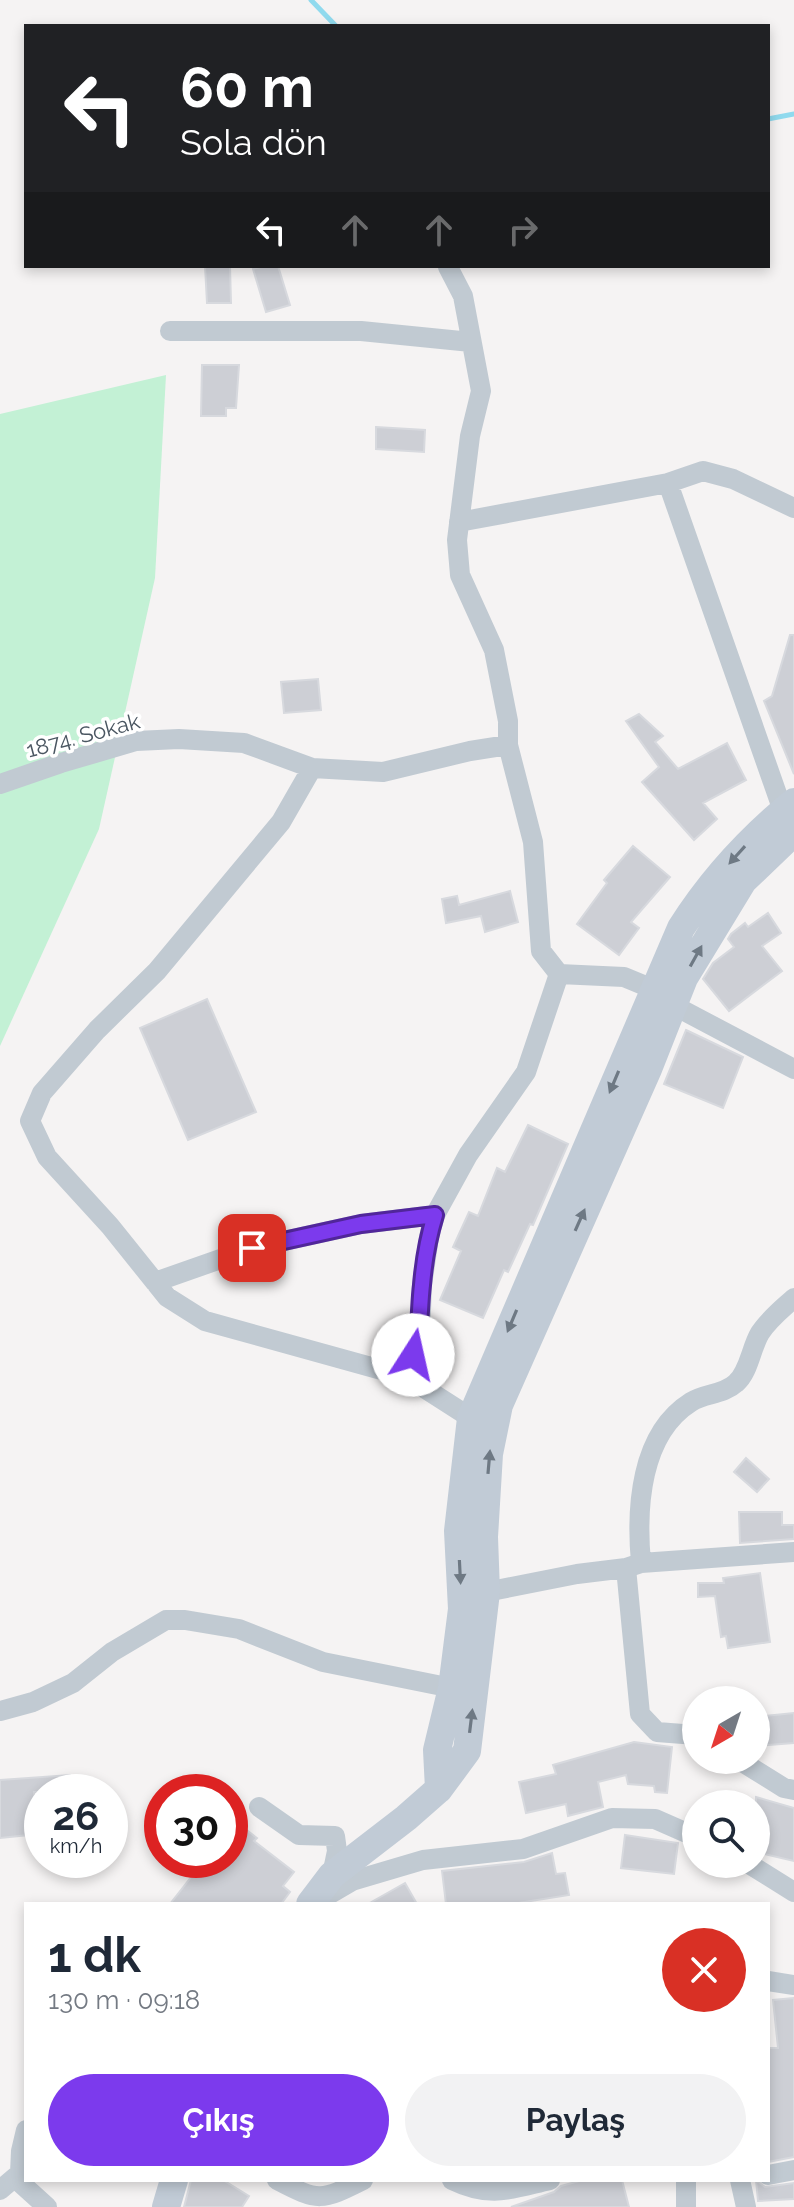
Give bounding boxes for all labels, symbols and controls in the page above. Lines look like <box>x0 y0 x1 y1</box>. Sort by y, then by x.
text: 60 m <box>180 54 314 120</box>
icon: left <box>48 56 152 160</box>
text: Sola dön <box>180 121 327 163</box>
icon: left <box>249 208 293 252</box>
icon: ahead <box>333 208 377 252</box>
icon: ahead <box>417 208 461 252</box>
icon: right <box>501 208 545 252</box>
street label: 1874. Sokak <box>23 707 143 763</box>
one-way arrow <box>729 845 746 865</box>
one-way arrow <box>689 945 703 967</box>
one-way arrow <box>607 1070 620 1094</box>
one-way arrow <box>574 1208 587 1231</box>
pin <box>218 1214 286 1282</box>
icon: arrive <box>230 1226 274 1270</box>
one-way arrow <box>505 1309 518 1333</box>
position arrow <box>371 1313 455 1397</box>
one-way arrow <box>483 1449 496 1474</box>
one-way arrow <box>453 1560 466 1585</box>
north arrow <box>682 1686 770 1774</box>
map controls <box>682 1686 770 1878</box>
one-way arrow <box>465 1708 478 1733</box>
speed limit sign: 30 <box>144 1774 248 1878</box>
button: search <box>682 1790 770 1878</box>
text: 26 <box>53 1792 99 1839</box>
text: km/h <box>50 1834 102 1858</box>
text: 1 dk <box>48 1927 141 1983</box>
button: close <box>662 1928 746 2012</box>
text: 130 m · 09:18 <box>48 1985 200 2015</box>
button: Çıkış <box>48 2074 389 2166</box>
button: Paylaş <box>405 2074 746 2166</box>

